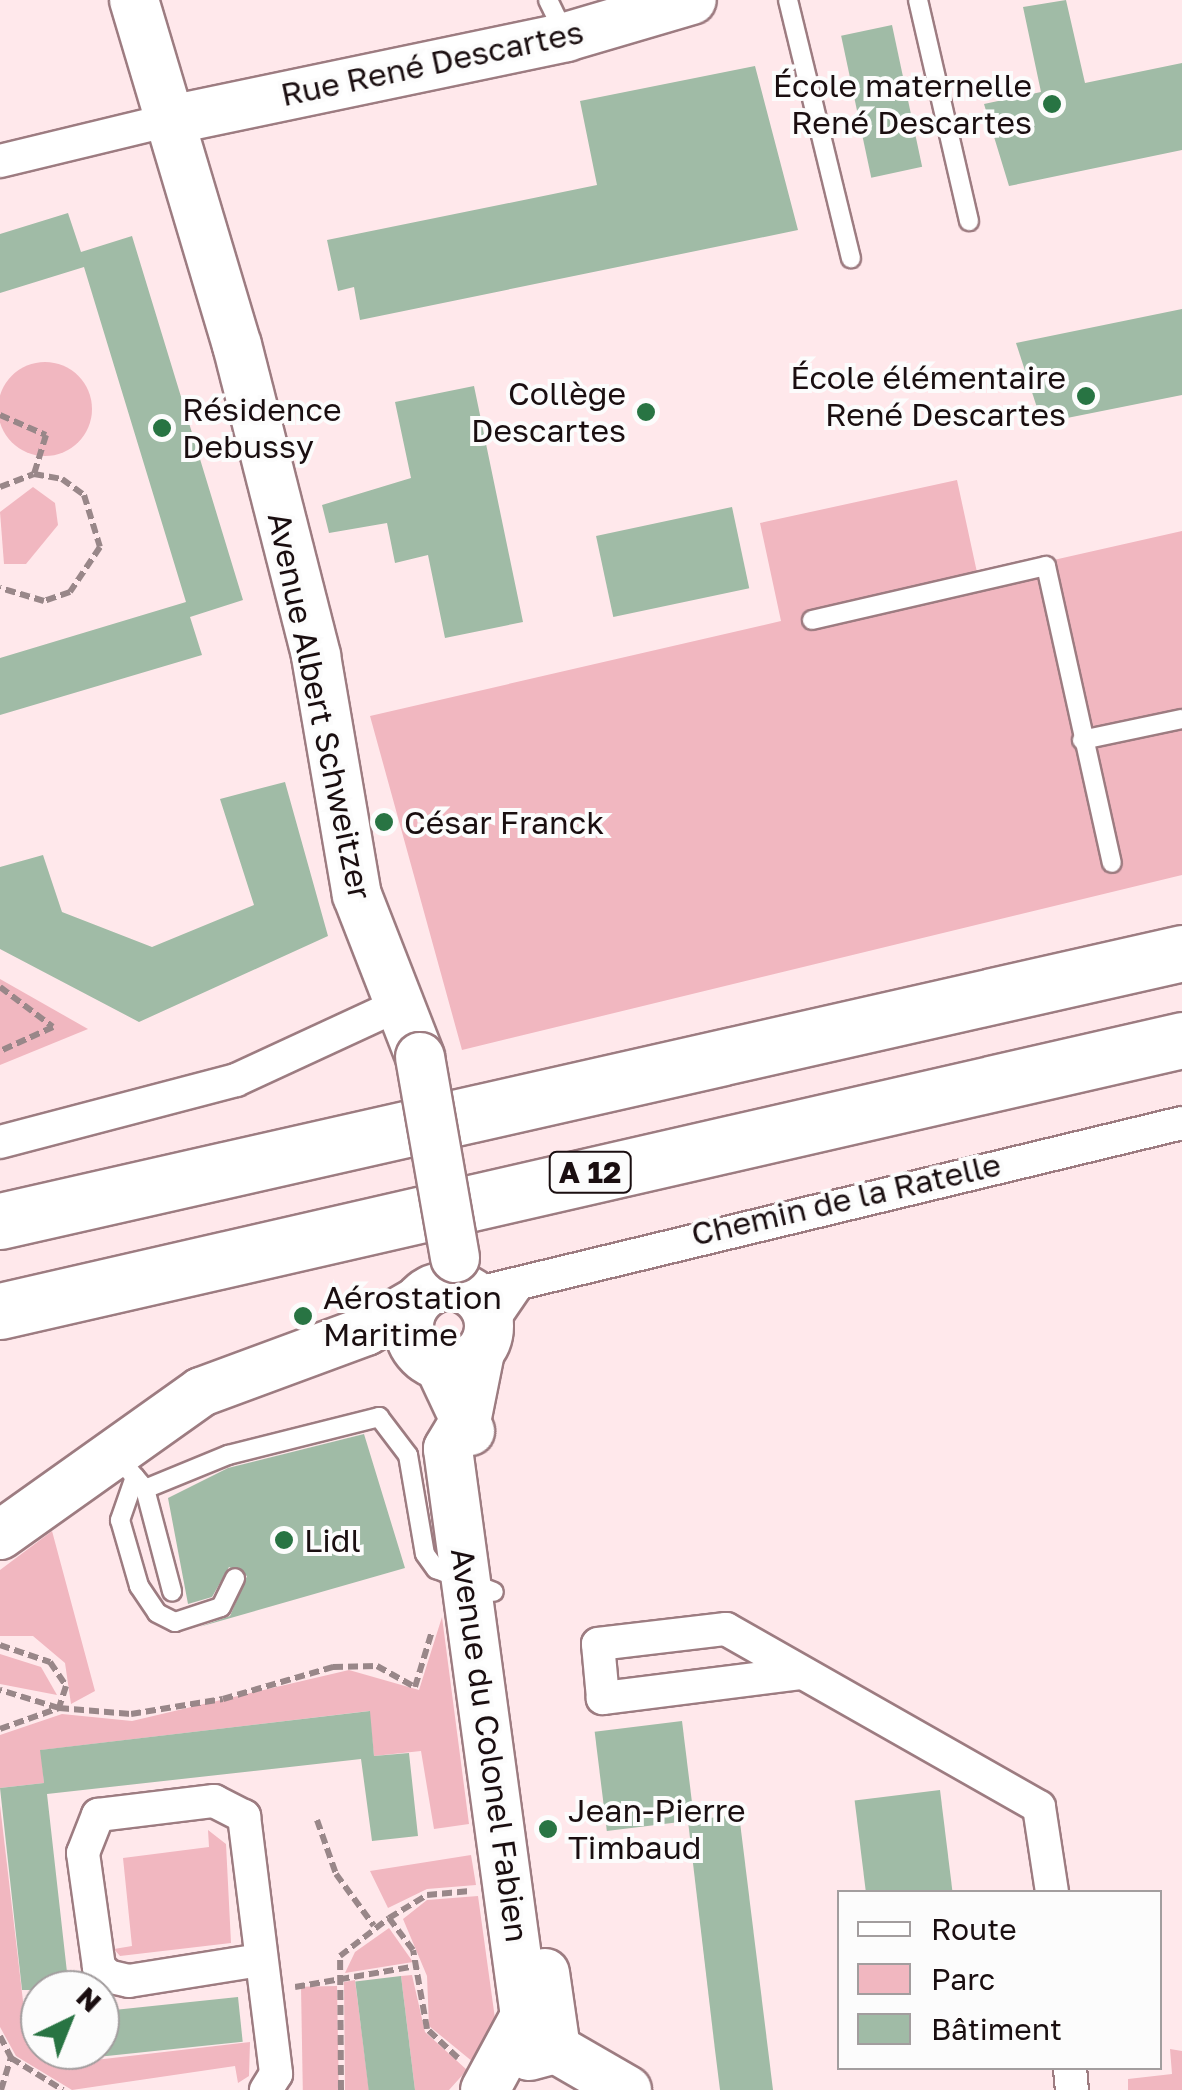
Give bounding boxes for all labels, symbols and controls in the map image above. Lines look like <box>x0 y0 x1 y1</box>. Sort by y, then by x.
street label: Rue René Descartes <box>277 12 587 114</box>
place label: École maternelle René Descartes <box>773 67 1032 142</box>
marker: École maternelle René Descartes <box>1041 93 1063 115</box>
place label: École élémentaire René Descartes <box>790 359 1066 434</box>
place label: Collège Descartes <box>471 375 626 450</box>
marker: École élémentaire René Descartes <box>1075 385 1097 407</box>
place label: Résidence Debussy <box>182 391 341 466</box>
marker: Collège Descartes <box>635 401 657 423</box>
marker: Résidence Debussy <box>151 417 173 439</box>
street label: Avenue Albert Schweitzer <box>260 509 380 903</box>
place label: César Franck <box>404 803 604 841</box>
marker: César Franck <box>373 811 395 833</box>
street label: Chemin de la Ratelle <box>688 1145 1004 1253</box>
road number: A 12 <box>548 1147 632 1197</box>
place label: Aérostation Maritime <box>323 1279 502 1354</box>
marker: Aérostation Maritime <box>292 1305 314 1327</box>
place label: Lidl <box>304 1521 361 1559</box>
marker: Lidl <box>273 1529 295 1551</box>
street label: Avenue du Colonel Fabien <box>443 1545 537 1945</box>
place label: Jean-Pierre Timbaud <box>568 1792 746 1867</box>
marker: Jean-Pierre Timbaud <box>537 1818 559 1840</box>
legend <box>837 1890 1162 2070</box>
text: Route <box>931 1911 1017 1947</box>
text: Parc <box>931 1961 995 1997</box>
north arrow <box>20 1970 120 2070</box>
text: N <box>70 1980 108 2018</box>
text: Bâtiment <box>931 2011 1062 2047</box>

